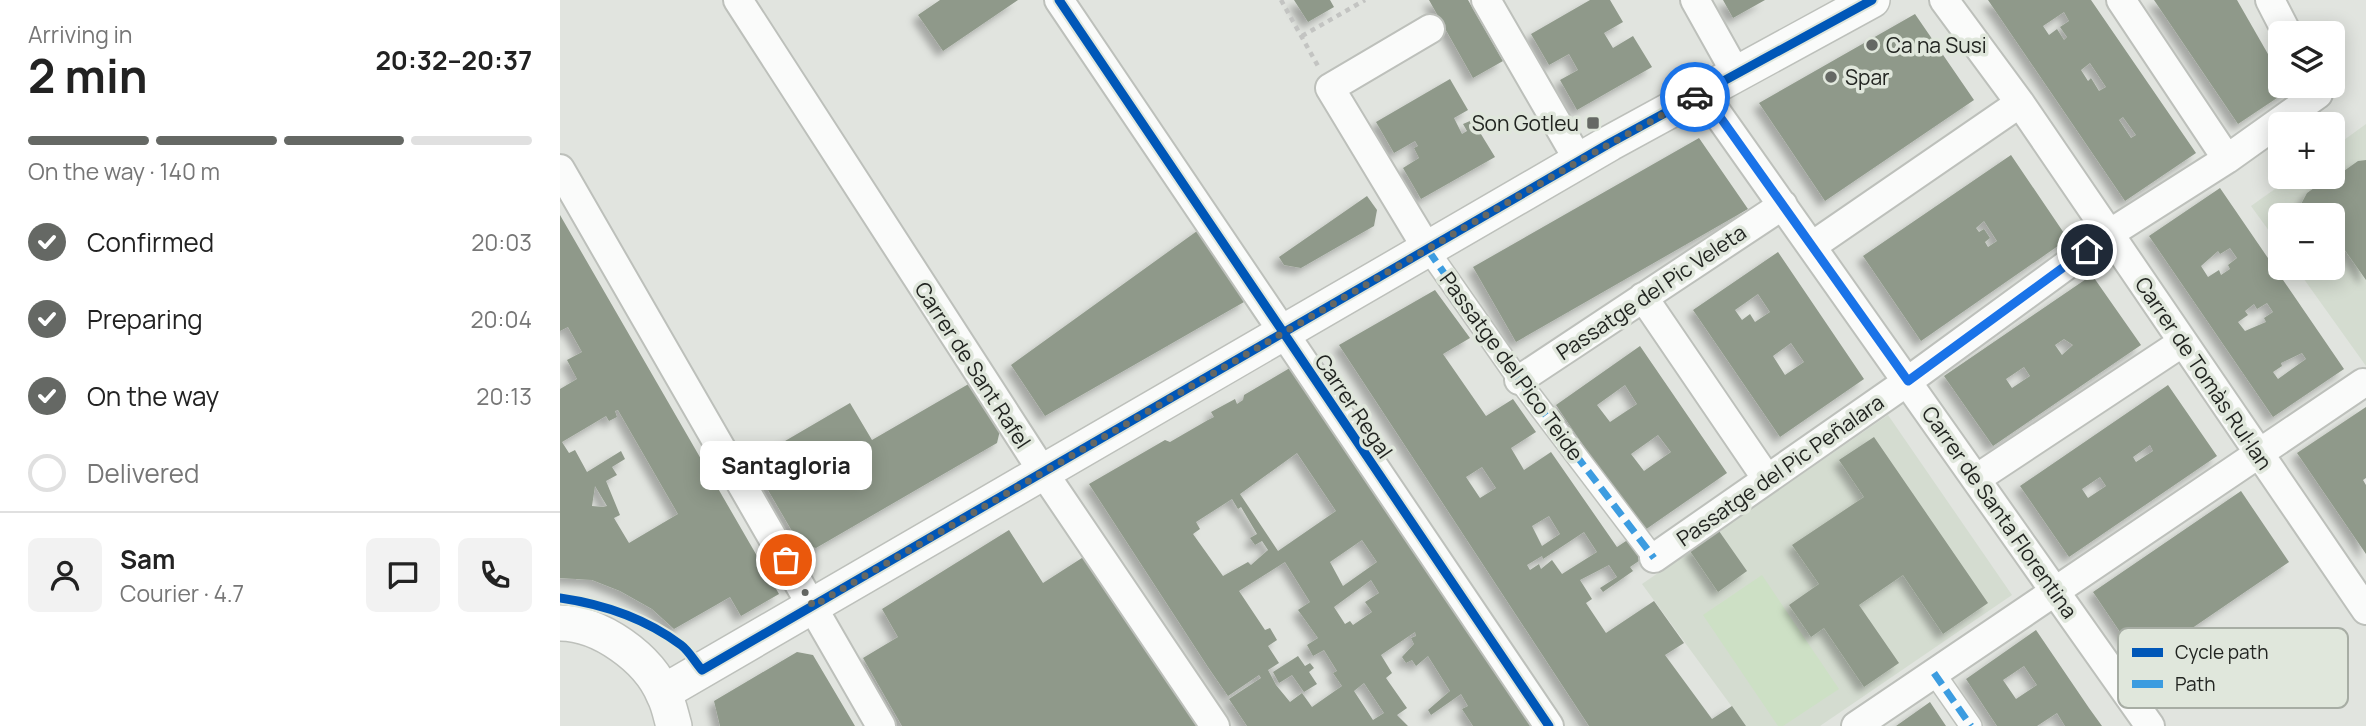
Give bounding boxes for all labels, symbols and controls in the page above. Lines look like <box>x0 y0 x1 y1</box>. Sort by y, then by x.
text: Arriving in <box>28 18 133 50</box>
map controls <box>2268 21 2345 280</box>
button: layers <box>2268 21 2345 98</box>
place label: Ca na Susi <box>1886 31 1987 59</box>
marker: Ca na Susi <box>1864 37 1880 53</box>
text: 20:32–20:37 <box>375 42 532 78</box>
text: 2 min <box>28 44 148 107</box>
courier <box>1660 62 1730 132</box>
place label: Spar <box>1845 63 1890 91</box>
marker: Spar <box>1823 69 1839 85</box>
icon: car <box>1676 78 1714 116</box>
place label: Son Gotleu <box>1472 109 1579 137</box>
button: + <box>2268 112 2345 189</box>
marker: Son Gotleu <box>1585 115 1601 131</box>
text: On the way · 140 m <box>28 155 220 187</box>
button: − <box>2268 203 2345 280</box>
street label: Passatge del Pic Veleta <box>1551 218 1751 366</box>
pin <box>2057 220 2117 280</box>
icon: check <box>28 223 66 261</box>
text: Confirmed <box>87 224 214 260</box>
text: 20:03 <box>471 226 532 258</box>
icon: home <box>2068 231 2106 269</box>
street label: Passatge del Pico Teide <box>1434 266 1590 466</box>
street label: Carrer de Tomàs Rul·lan <box>2129 271 2279 475</box>
street label: Carrer de Sant Rafel <box>909 276 1037 454</box>
icon: check <box>28 300 66 338</box>
text: Preparing <box>87 301 203 337</box>
text: 20:04 <box>470 303 532 335</box>
street label: Carrer Regal <box>1309 348 1399 464</box>
icon: check <box>28 377 66 415</box>
text: On the way <box>87 378 219 414</box>
text: 20:13 <box>476 380 532 412</box>
street label: Passatge del Pic Peñalara <box>1671 388 1889 552</box>
street label: Carrer de Santa Florentina <box>1916 400 2084 624</box>
callout: Santagloria <box>700 441 872 490</box>
text: Santagloria <box>721 449 851 481</box>
text: Delivered <box>87 455 199 491</box>
pin <box>756 530 816 590</box>
button: person <box>28 538 102 612</box>
button: chat <box>366 538 440 612</box>
button: phone <box>458 538 532 612</box>
text: Sam <box>120 541 175 577</box>
icon: bag <box>767 541 805 579</box>
text: Courier · 4.7 <box>120 577 244 609</box>
legend <box>2118 628 2348 708</box>
text: Cycle path <box>2175 639 2269 665</box>
text: Path <box>2175 671 2215 697</box>

